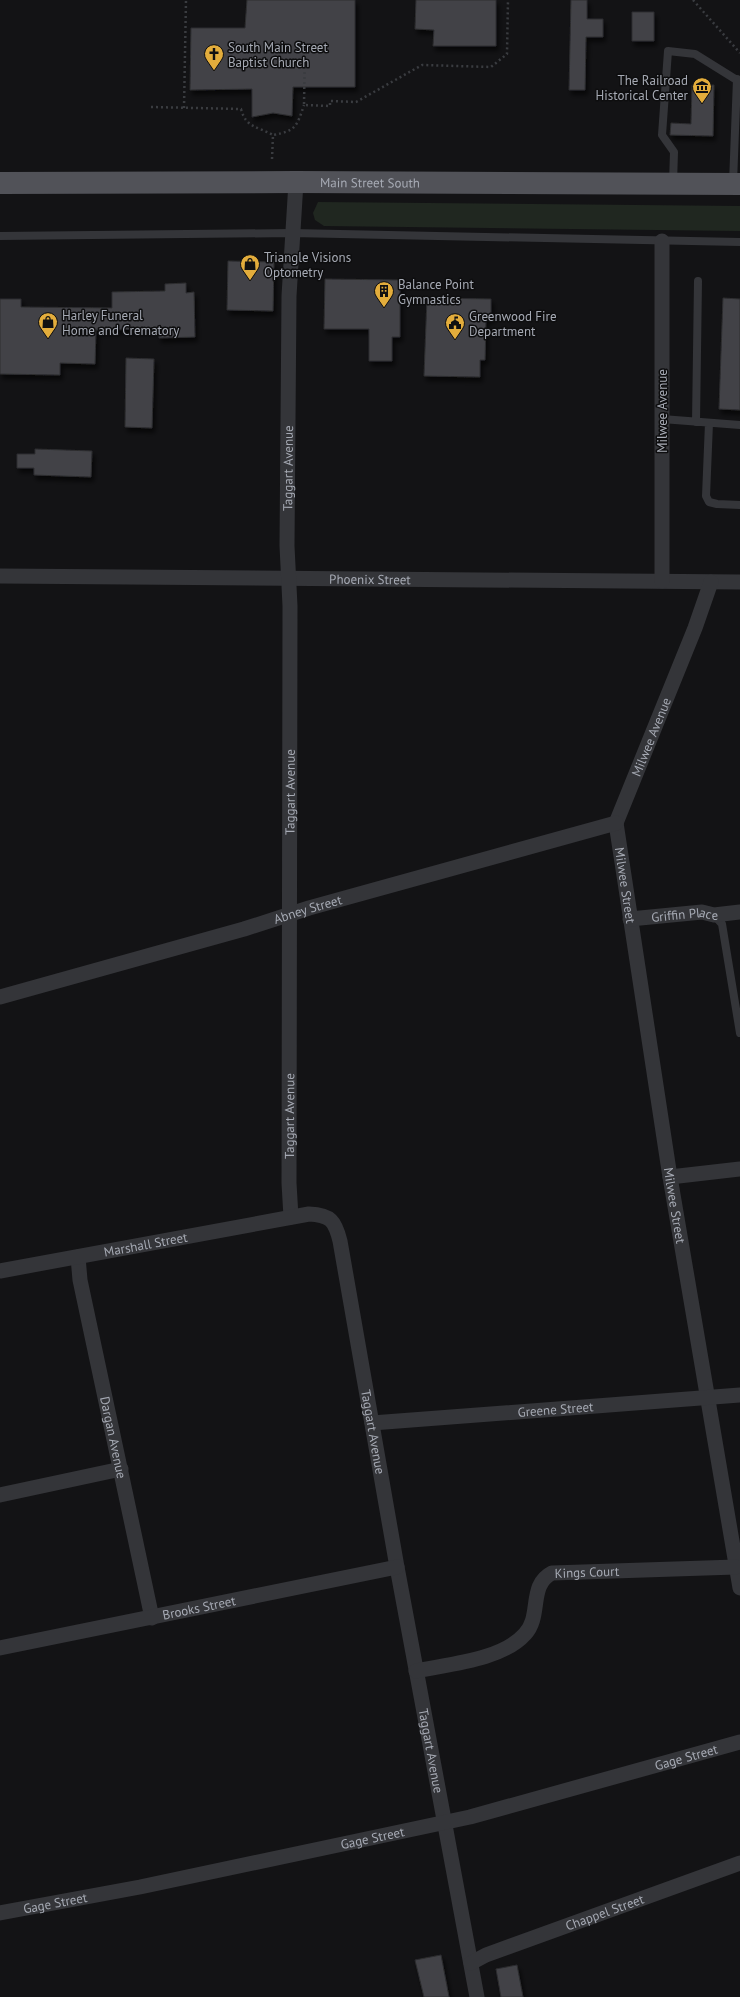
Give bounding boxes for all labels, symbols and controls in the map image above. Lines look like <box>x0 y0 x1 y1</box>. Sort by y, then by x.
place label: South Main Street Baptist Church <box>228 39 328 71</box>
church icon: South Main Street Baptist Church <box>203 43 225 71</box>
place label: The Railroad Historical Center <box>596 72 689 104</box>
museum icon: The Railroad Historical Center <box>691 76 713 104</box>
street label: Main Street South <box>320 174 420 191</box>
place label: Triangle Visions Optometry <box>264 249 351 281</box>
shop icon: Triangle Visions Optometry <box>239 253 261 281</box>
place label: Balance Point Gymnastics <box>398 276 474 308</box>
building icon: Balance Point Gymnastics <box>373 280 395 308</box>
place label: Harley Funeral Home and Crematory <box>62 307 179 339</box>
place label: Greenwood Fire Department <box>469 308 557 340</box>
shop icon: Harley Funeral Home and Crematory <box>37 311 59 339</box>
public building icon: Greenwood Fire Department <box>444 312 466 340</box>
street label: Milwee Avenue <box>654 369 671 453</box>
street label: Taggart Avenue <box>279 425 296 511</box>
street label: Phoenix Street <box>329 570 411 588</box>
street label: Milwee Avenue <box>627 695 675 779</box>
street label: Taggart Avenue <box>281 749 298 835</box>
street label: Milwee Street <box>611 846 640 925</box>
street label: Abney Street <box>271 891 344 927</box>
street label: Griffin Place <box>650 903 719 925</box>
street label: Taggart Avenue <box>281 1073 298 1159</box>
street label: Milwee Street <box>660 1166 690 1245</box>
street label: Marshall Street <box>102 1228 189 1260</box>
street label: Taggart Avenue <box>358 1388 389 1475</box>
street label: Dargan Avenue <box>96 1395 131 1480</box>
street label: Greene Street <box>517 1398 595 1420</box>
street label: Kings Court <box>554 1562 620 1581</box>
street label: Brooks Street <box>161 1592 238 1623</box>
street label: Taggart Avenue <box>415 1707 447 1794</box>
street label: Gage Street <box>653 1740 720 1774</box>
street label: Gage Street <box>339 1823 406 1853</box>
street label: Gage Street <box>22 1888 89 1917</box>
street label: Chappel Street <box>563 1890 647 1934</box>

